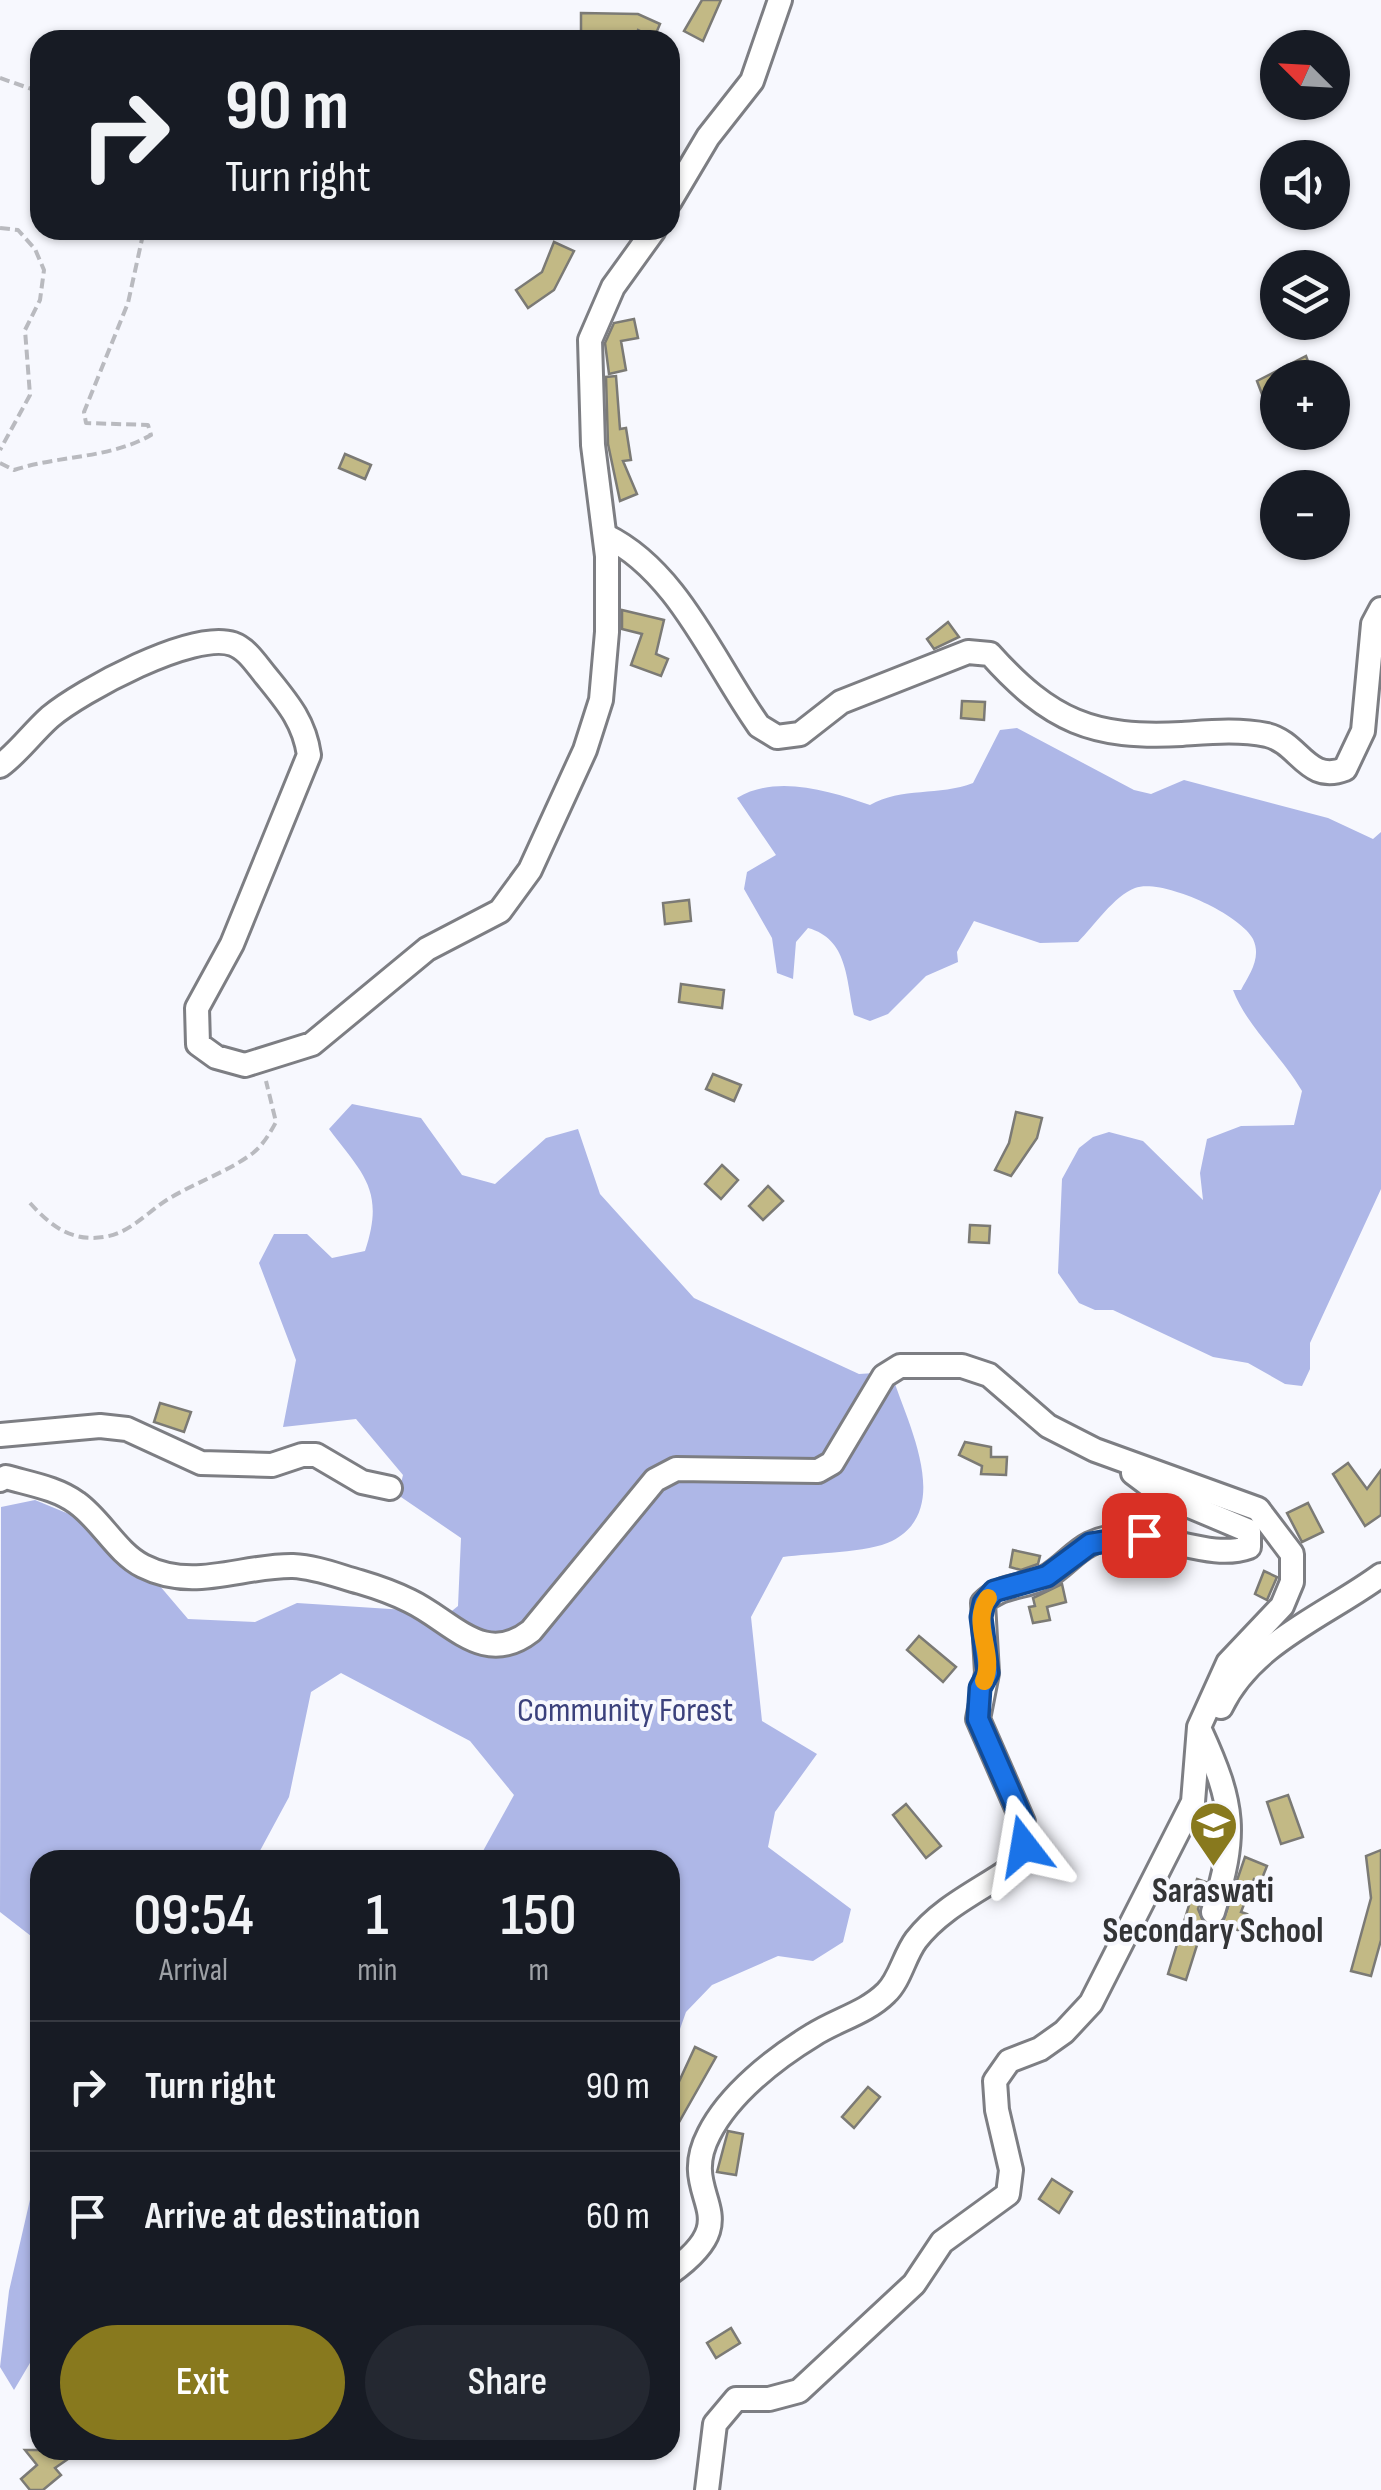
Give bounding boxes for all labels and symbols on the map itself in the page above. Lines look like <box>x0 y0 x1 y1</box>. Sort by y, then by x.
north arrow <box>1260 30 1350 120</box>
pin <box>1102 1493 1187 1578</box>
park label: Community Forest <box>517 1689 733 1732</box>
position arrow <box>972 1794 1076 1898</box>
school or university icon: Saraswati Secondary School <box>1187 1800 1239 1868</box>
place label: Saraswati Secondary School <box>1103 1870 1323 1953</box>

